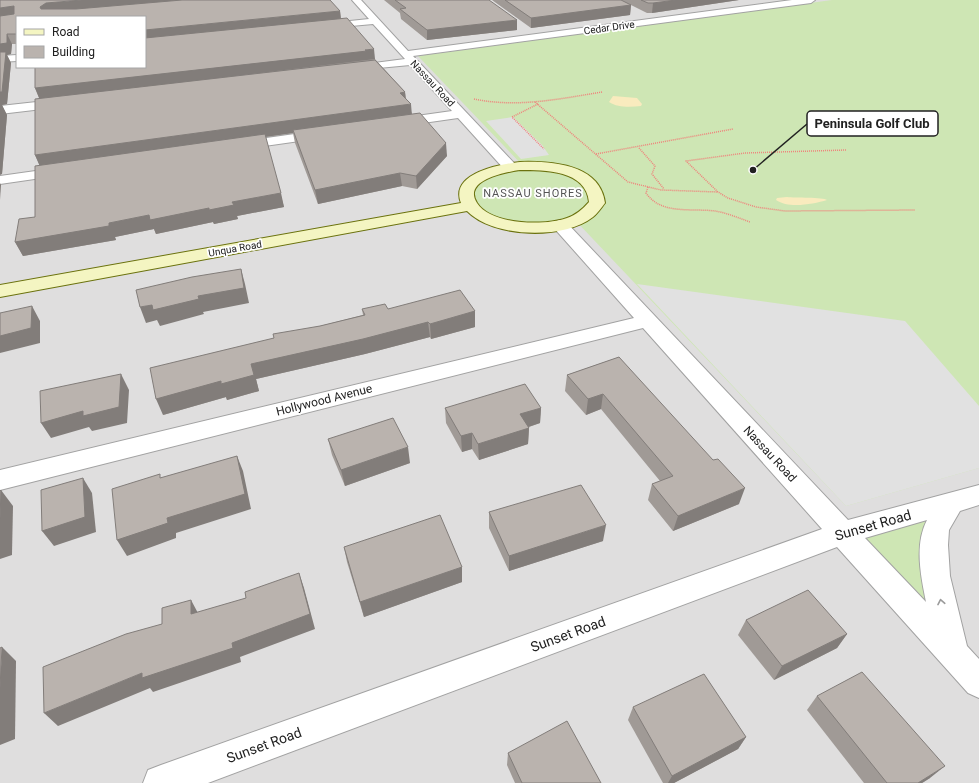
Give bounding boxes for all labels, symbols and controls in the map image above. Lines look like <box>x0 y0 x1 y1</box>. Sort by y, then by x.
legend <box>16 16 146 68</box>
street label: Cedar Drive <box>583 18 635 37</box>
text: Road <box>52 25 80 39</box>
text: Building <box>52 45 95 59</box>
street label: Nassau Road <box>408 58 457 109</box>
callout: Peninsula Golf Club <box>807 111 938 136</box>
text: Peninsula Golf Club <box>815 116 929 131</box>
district label: NASSAU SHORES <box>483 187 583 200</box>
street label: Unqua Road <box>208 238 263 259</box>
street label: Hollywood Avenue <box>274 381 374 419</box>
street label: Nassau Road <box>741 423 799 485</box>
street label: Sunset Road <box>833 506 913 544</box>
one-way arrow <box>937 599 945 605</box>
street label: Sunset Road <box>528 613 608 655</box>
street label: Sunset Road <box>224 724 304 766</box>

